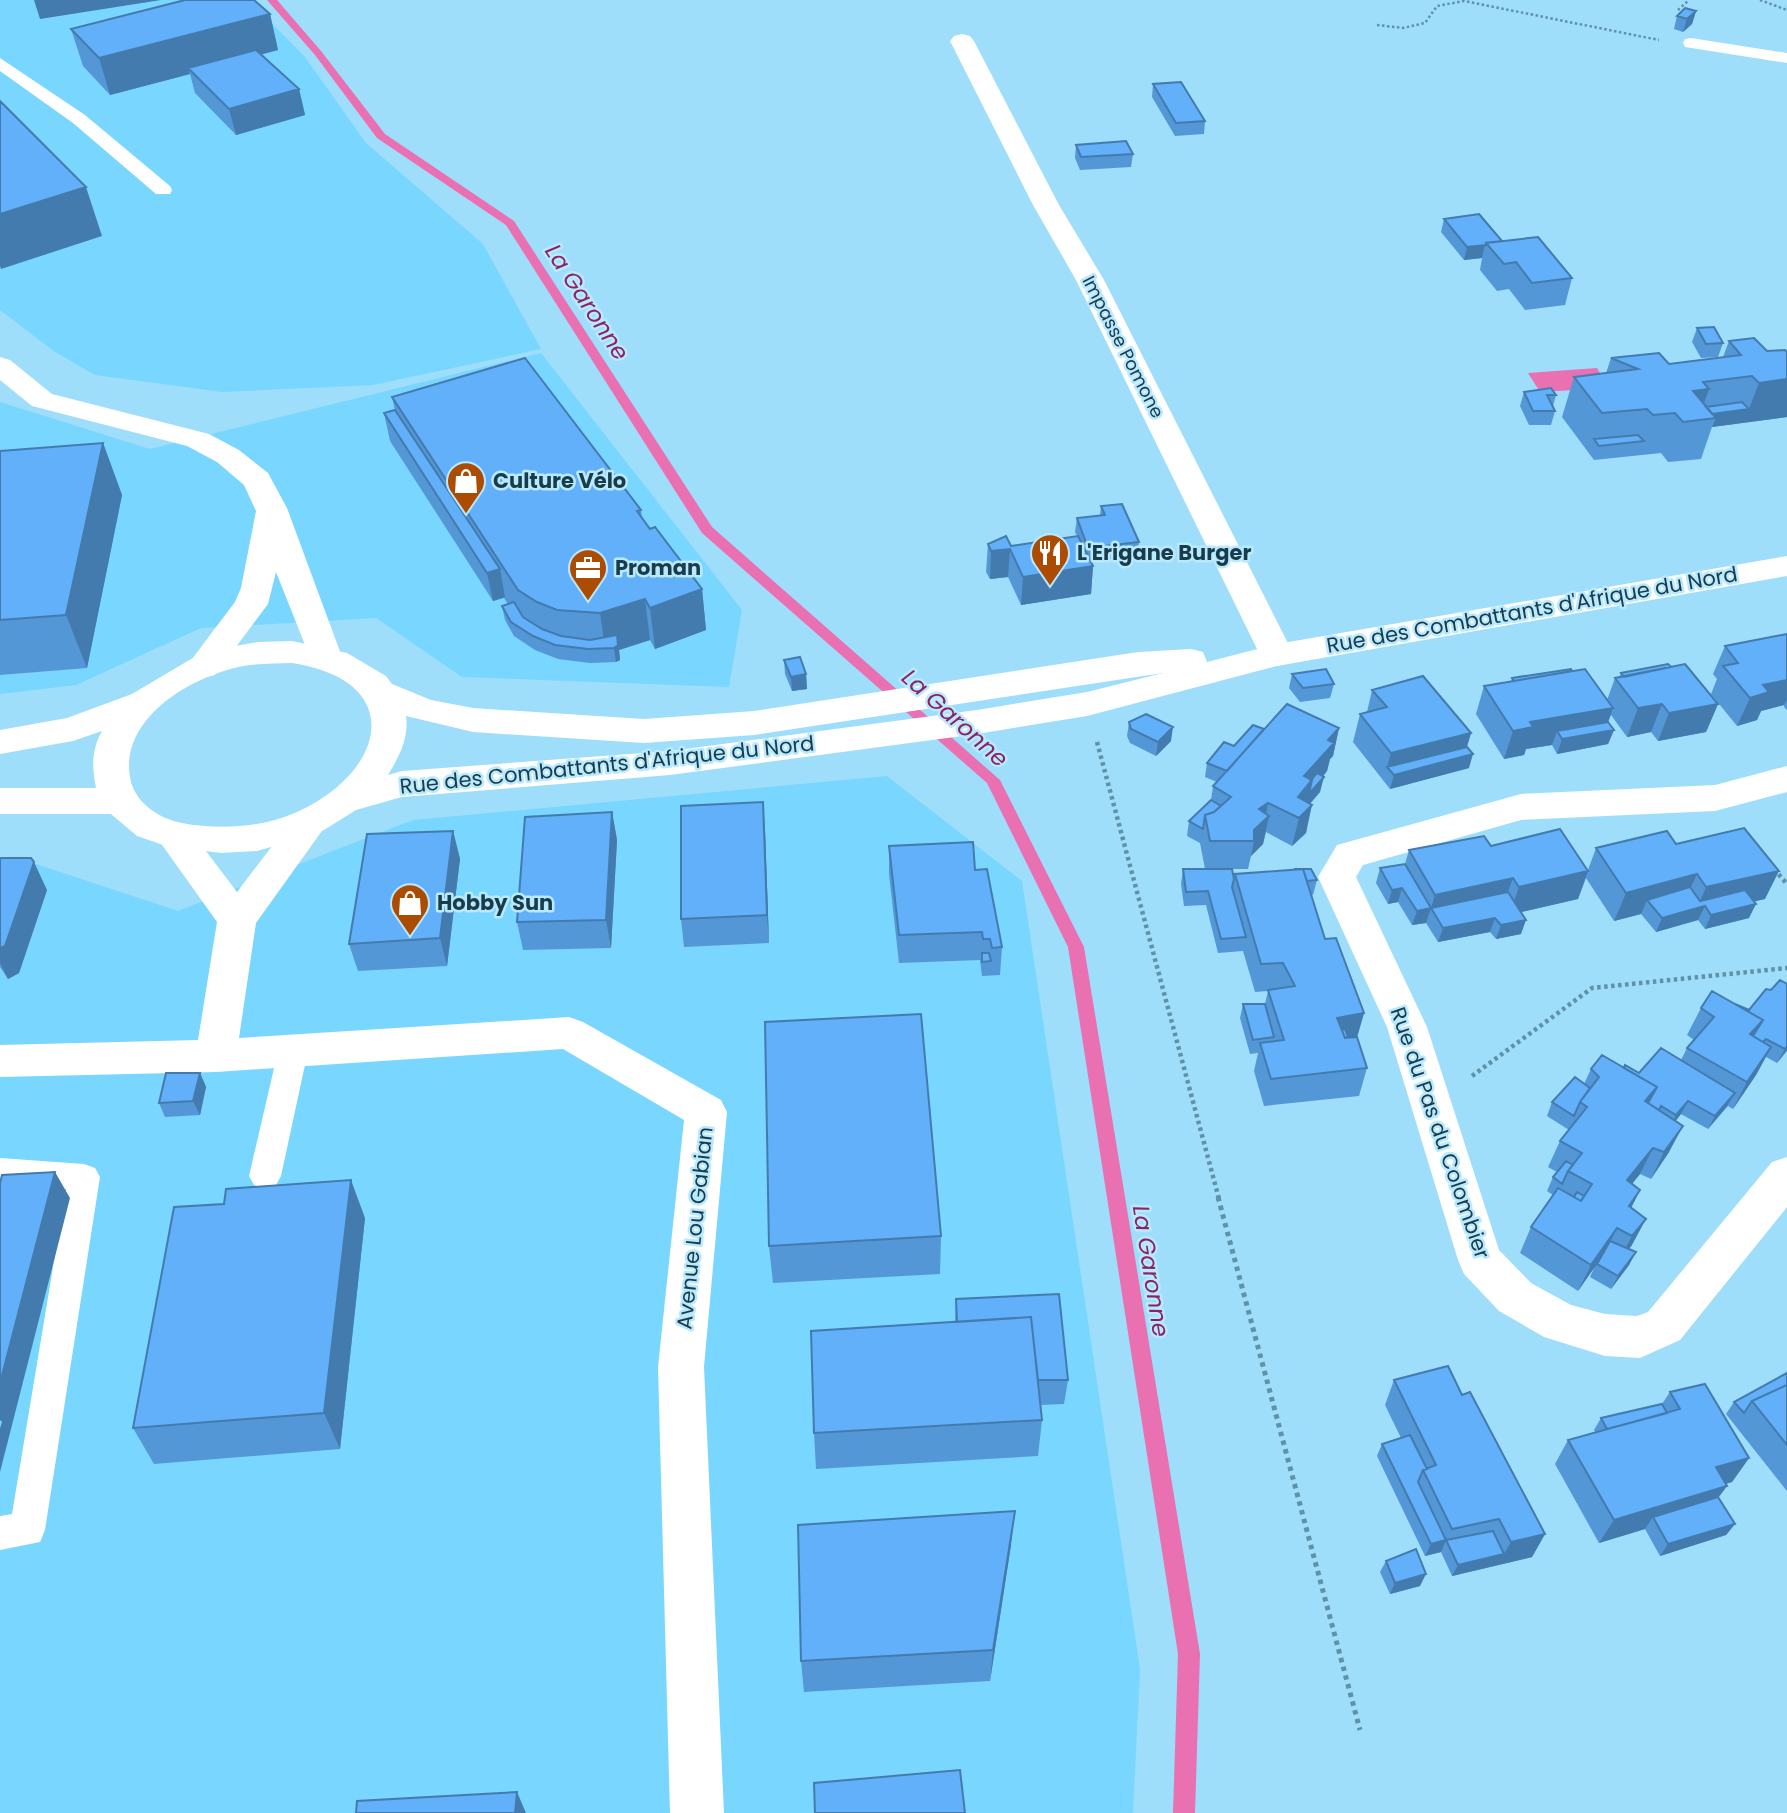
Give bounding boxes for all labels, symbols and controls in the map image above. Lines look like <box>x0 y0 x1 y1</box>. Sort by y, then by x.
water label: La Garonne <box>537 238 637 366</box>
street label: Impasse Pomone <box>1077 271 1170 422</box>
shop icon: Culture Vélo <box>445 460 487 515</box>
place label: Culture Vélo <box>493 466 626 495</box>
restaurant icon: L'Erigane Burger <box>1029 532 1071 587</box>
place label: L'Erigane Burger <box>1077 538 1251 567</box>
office icon: Proman <box>567 547 609 602</box>
place label: Proman <box>615 553 701 582</box>
street label: Rue des Combattants d'Afrique du Nord <box>1324 559 1740 660</box>
water label: La Garonne <box>895 662 1015 774</box>
street label: Rue des Combattants d'Afrique du Nord <box>398 728 816 801</box>
shop icon: Hobby Sun <box>389 882 431 937</box>
place label: Hobby Sun <box>437 888 553 917</box>
street label: Rue du Pas du Colombier <box>1384 1003 1497 1263</box>
street label: Avenue Lou Gabian <box>669 1125 720 1331</box>
water label: La Garonne <box>1125 1203 1177 1339</box>

